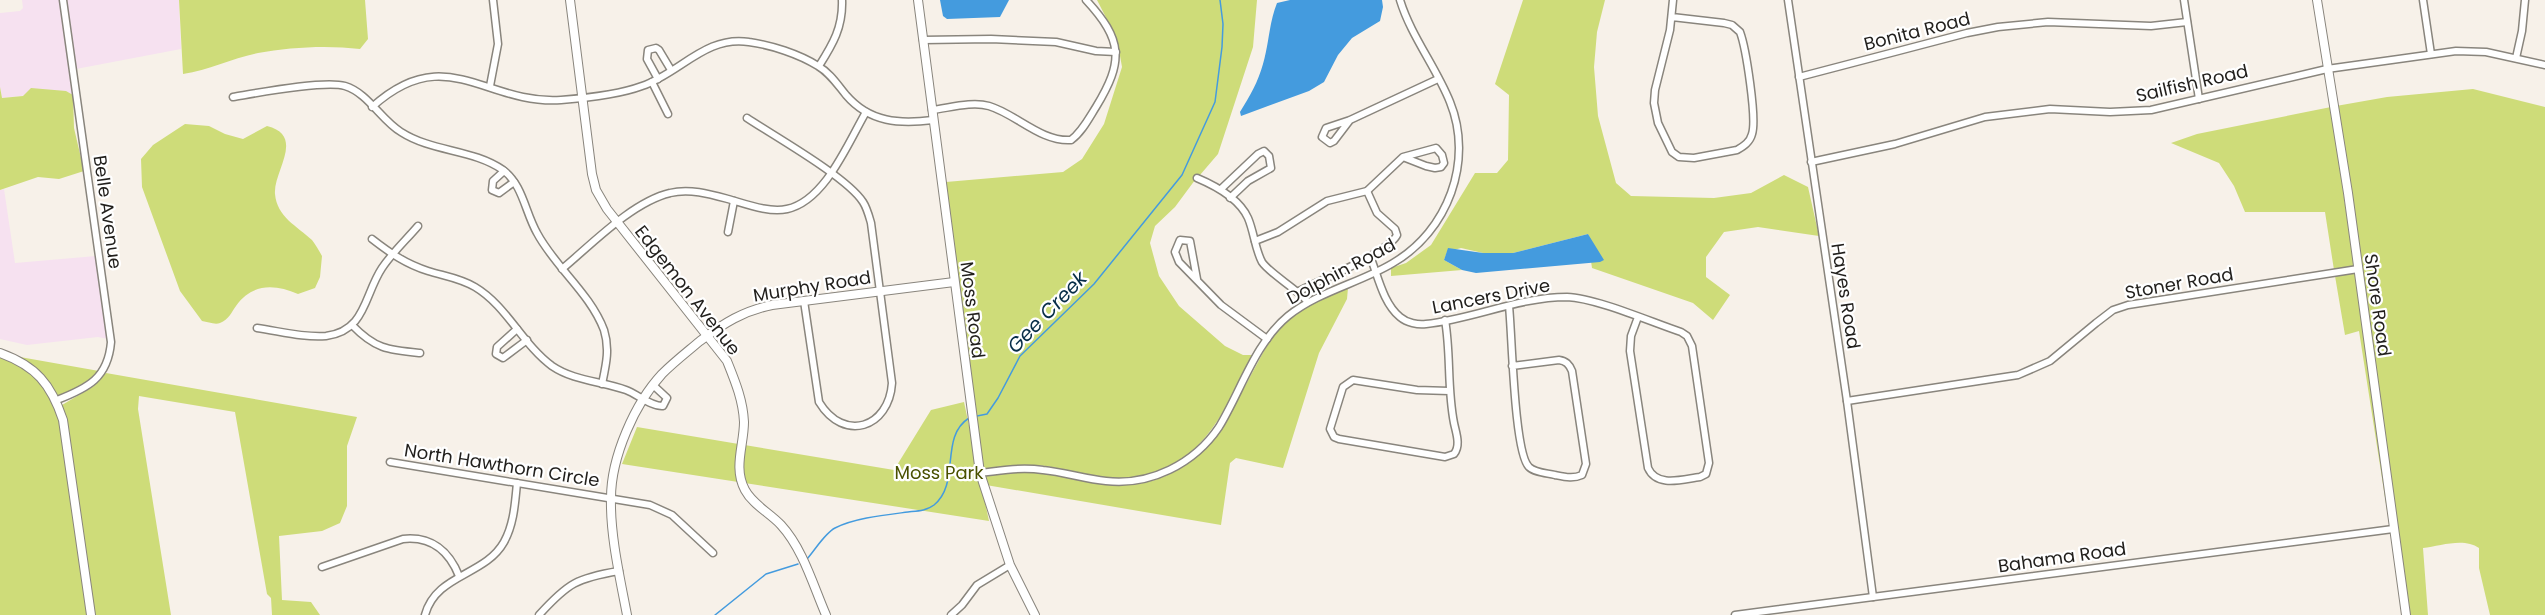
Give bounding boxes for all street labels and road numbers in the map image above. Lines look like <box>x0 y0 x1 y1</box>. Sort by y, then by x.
street label: Bonita Road <box>1861 6 1973 56</box>
street label: Sailfish Road <box>2133 58 2251 108</box>
street label: Belle Avenue <box>88 154 128 270</box>
street label: Edgemon Avenue <box>629 220 747 360</box>
street label: Dolphin Road <box>1282 232 1400 310</box>
street label: Hayes Road <box>1825 241 1867 351</box>
street label: Shore Road <box>2358 252 2398 358</box>
street label: Moss Road <box>955 260 991 360</box>
street label: Stoner Road <box>2123 261 2235 305</box>
street label: Murphy Road <box>751 264 873 308</box>
street label: Lancers Drive <box>1430 272 1552 320</box>
street label: North Hawthorn Circle <box>403 437 601 493</box>
street label: Bahama Road <box>1996 536 2128 578</box>

